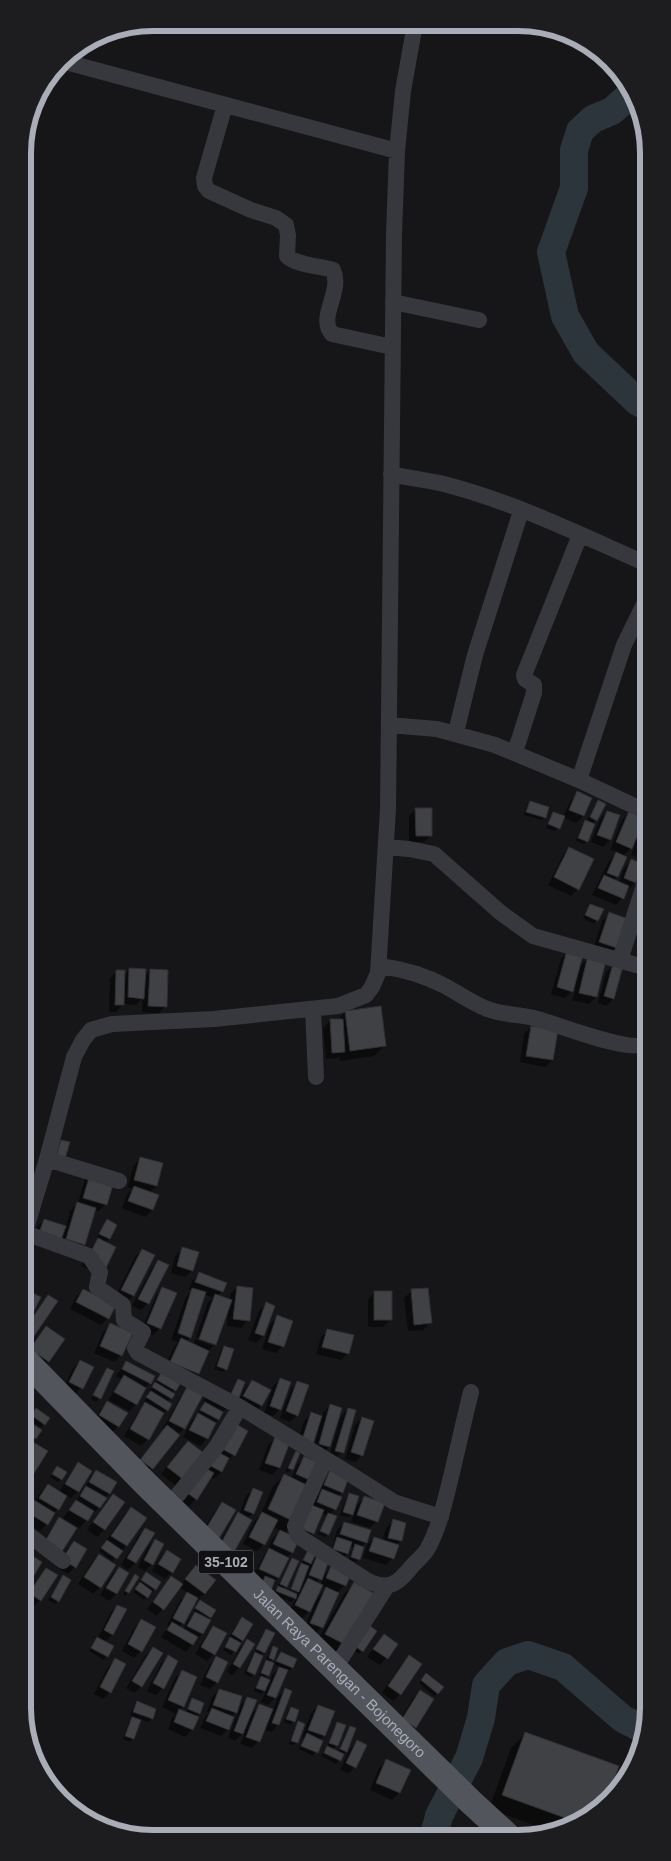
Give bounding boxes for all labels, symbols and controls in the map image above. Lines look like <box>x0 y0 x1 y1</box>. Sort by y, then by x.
road number: 35-102 <box>198 1550 254 1574</box>
street label: Jalan Raya Parengan - Bojonegoro <box>250 1585 430 1761</box>

